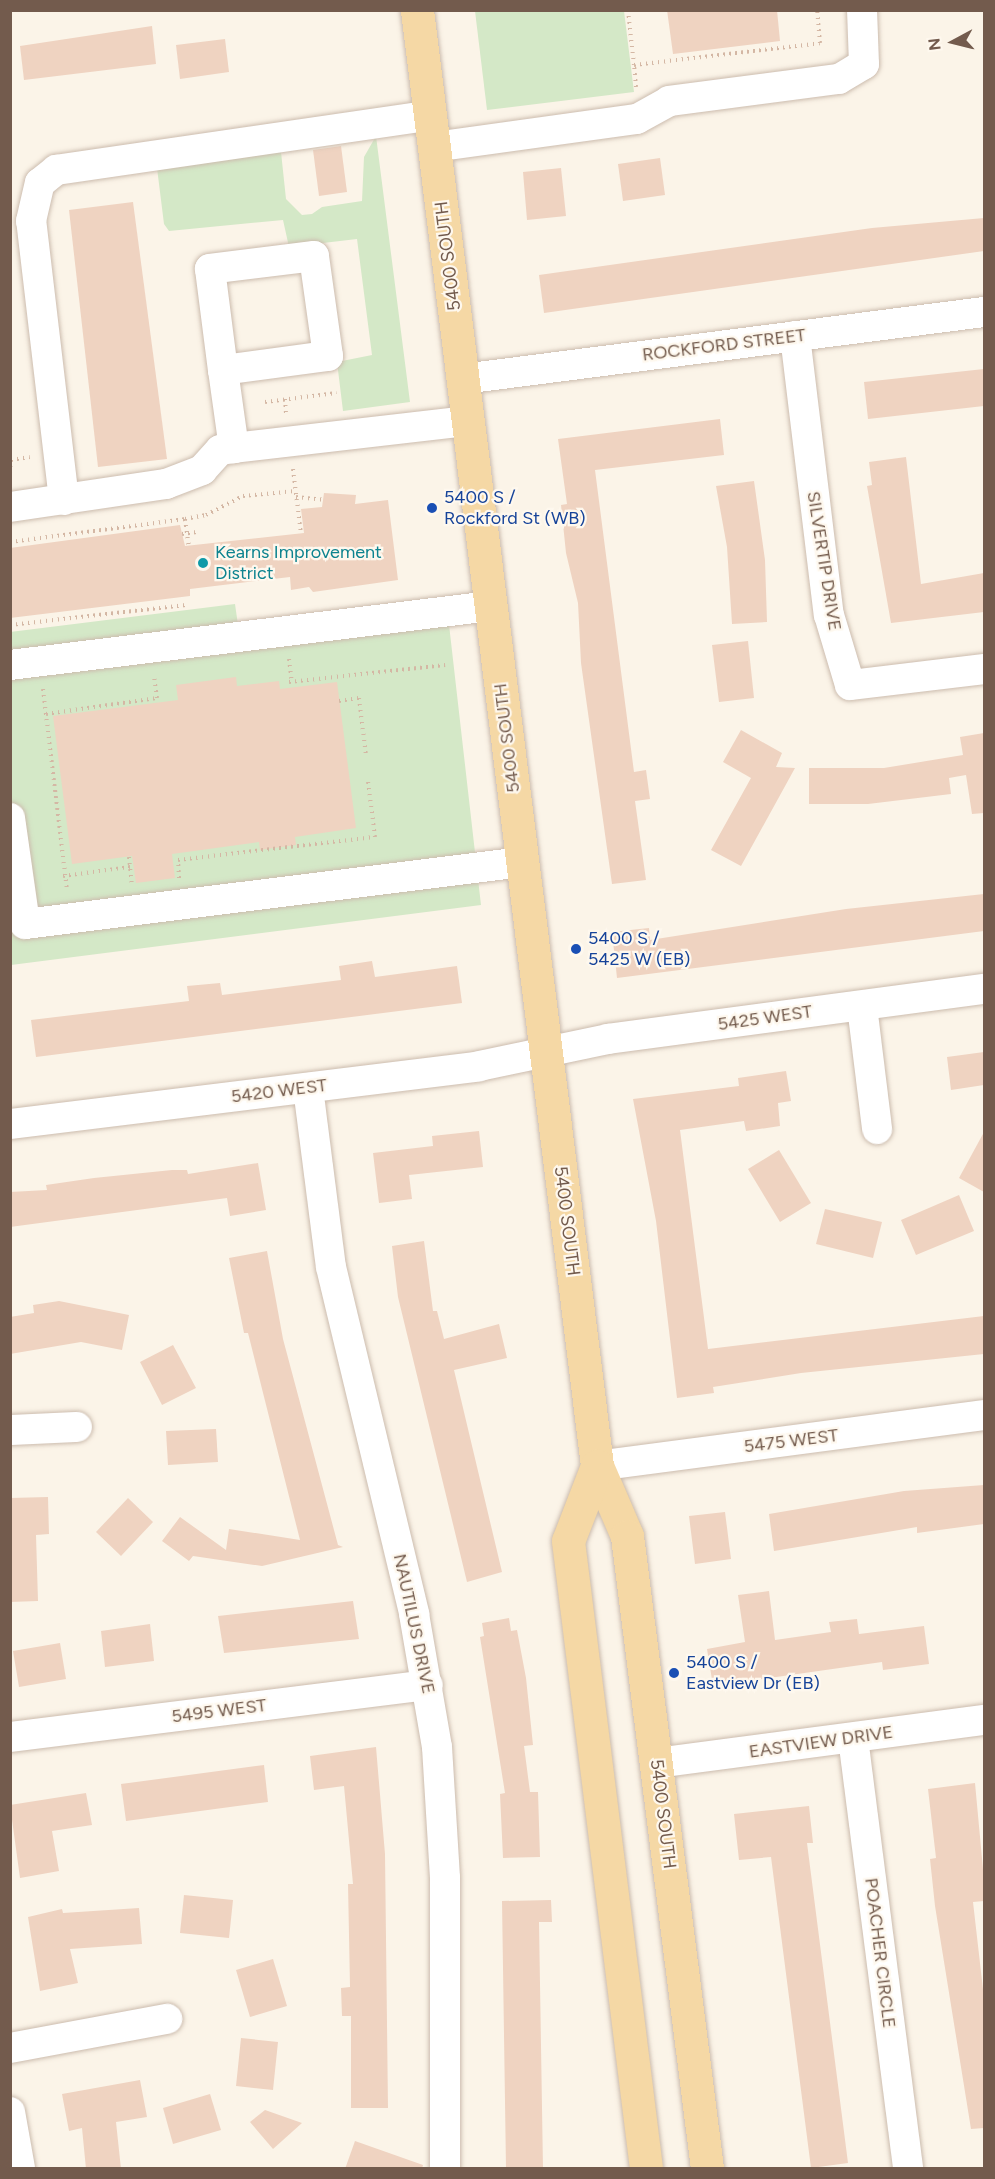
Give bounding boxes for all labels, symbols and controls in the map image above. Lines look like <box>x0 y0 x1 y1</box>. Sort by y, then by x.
north arrow <box>923 12 983 72</box>
text: N <box>924 37 945 52</box>
street label: 5400 SOUTH <box>431 200 465 312</box>
street label: ROCKFORD STREET <box>641 324 807 366</box>
place label: 5400 S / Rockford St (WB) <box>444 487 586 530</box>
street label: SILVERTIP DRIVE <box>802 490 846 632</box>
marker: 5400 S / Rockford St (WB) <box>425 501 439 515</box>
place label: Kearns Improvement District <box>215 542 382 584</box>
marker: Kearns Improvement District <box>196 556 210 570</box>
street label: 5400 SOUTH <box>490 682 524 794</box>
place label: 5400 S / 5425 W (EB) <box>588 928 690 970</box>
marker: 5400 S / 5425 W (EB) <box>569 942 583 956</box>
street label: 5425 WEST <box>716 1001 814 1035</box>
street label: 5420 WEST <box>230 1074 328 1108</box>
street label: 5400 SOUTH <box>550 1165 584 1277</box>
street label: 5475 WEST <box>743 1424 839 1458</box>
street label: NAUTILUS DRIVE <box>389 1552 439 1696</box>
place label: 5400 S / Eastview Dr (EB) <box>686 1652 820 1694</box>
marker: 5400 S / Eastview Dr (EB) <box>667 1666 681 1680</box>
street label: 5495 WEST <box>170 1694 268 1728</box>
street label: EASTVIEW DRIVE <box>748 1721 894 1763</box>
street label: 5400 SOUTH <box>646 1758 680 1870</box>
street label: POACHER CIRCLE <box>860 1877 900 2029</box>

